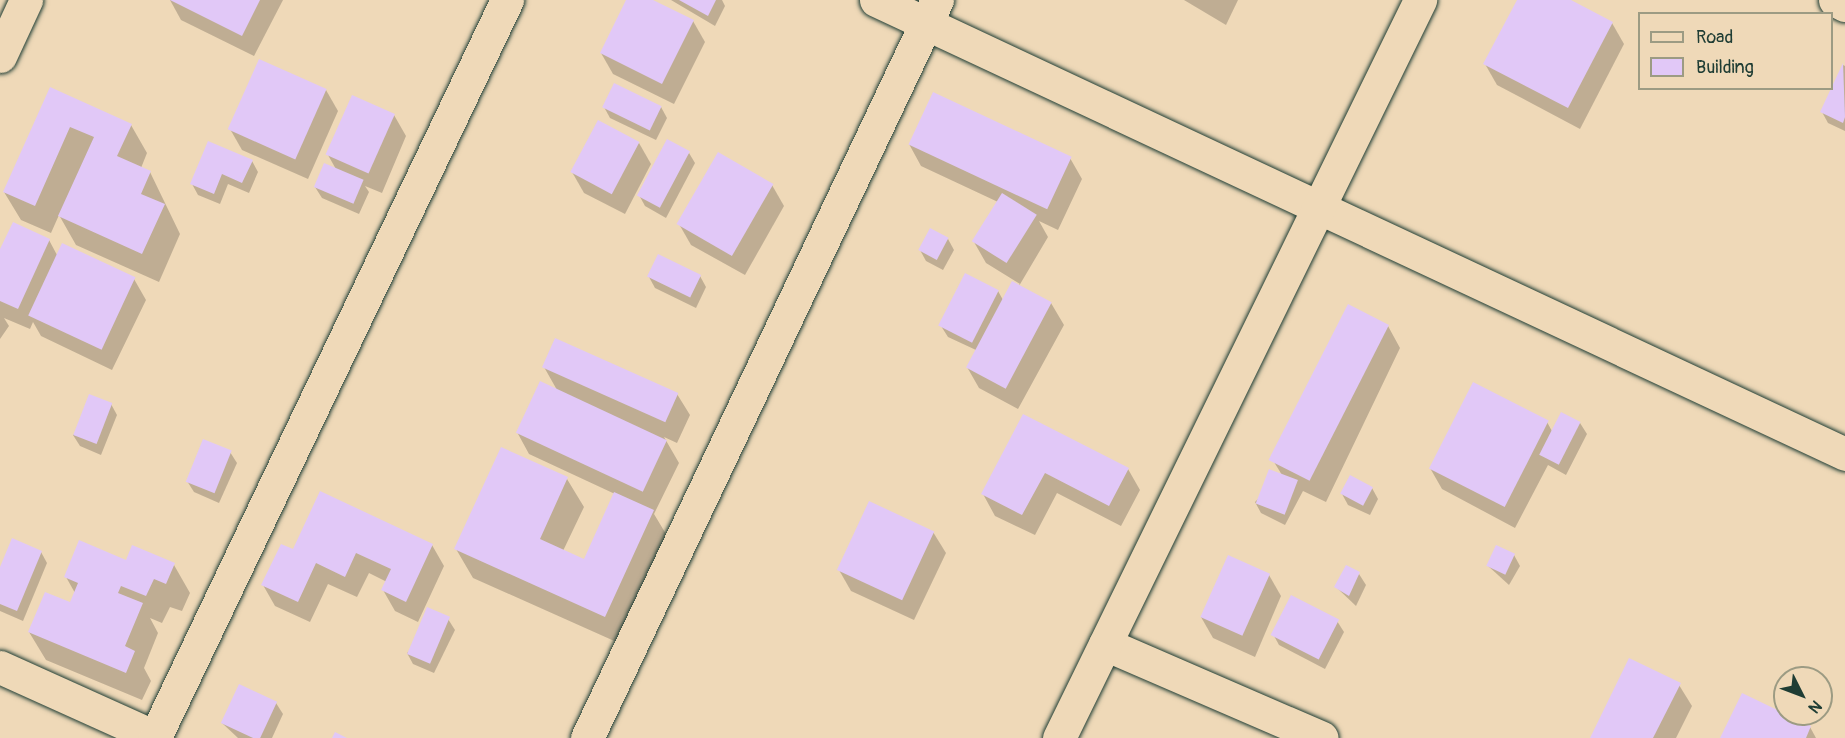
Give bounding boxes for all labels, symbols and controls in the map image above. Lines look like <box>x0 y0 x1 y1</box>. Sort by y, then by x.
legend <box>1638 12 1833 90</box>
text: Road <box>1696 26 1733 49</box>
text: Building <box>1696 56 1754 79</box>
north arrow <box>1773 666 1833 726</box>
text: N <box>1804 696 1826 717</box>

